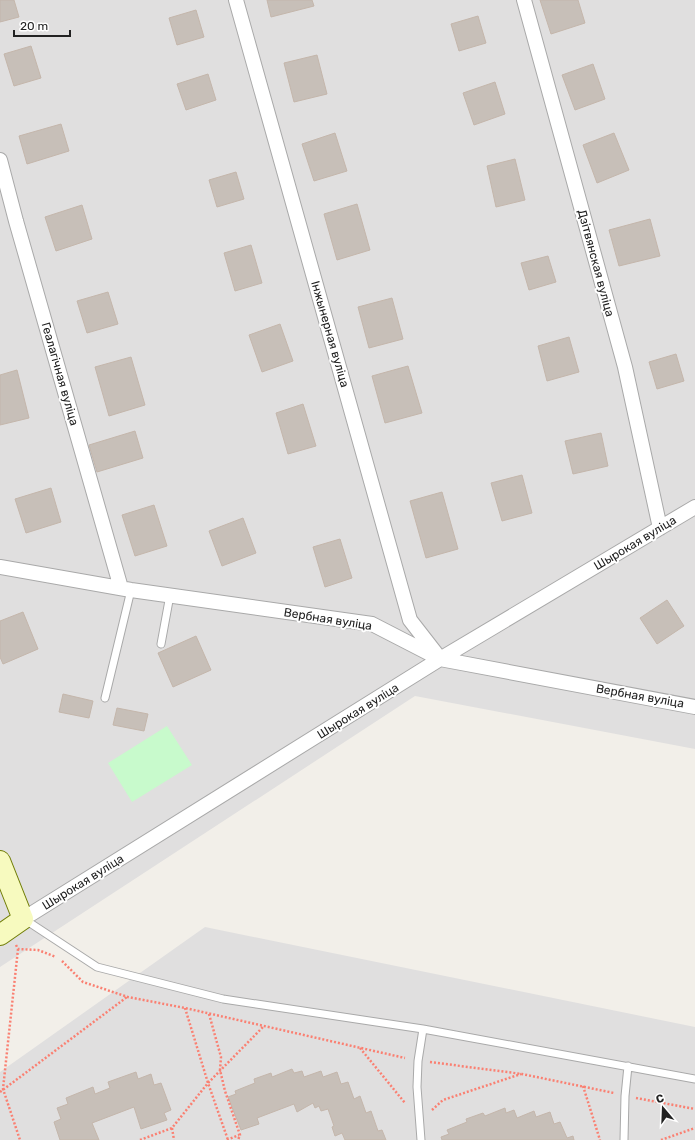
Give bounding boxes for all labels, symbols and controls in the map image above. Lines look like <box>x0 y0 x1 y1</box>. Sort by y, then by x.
scale bar <box>14 12 70 38</box>
text: 20 m <box>20 19 48 33</box>
street label: Дзітвянская вуліца <box>575 208 617 318</box>
street label: Інжынерная вуліца <box>308 279 352 389</box>
street label: Геалагічная вуліца <box>39 321 81 427</box>
street label: Шырокая вуліца <box>591 513 679 573</box>
street label: Вербная вуліца <box>283 605 373 633</box>
street label: Шырокая вуліца <box>315 680 401 742</box>
street label: Вербная вуліца <box>595 681 685 711</box>
street label: Шырокая вуліца <box>40 851 126 913</box>
north arrow <box>643 1088 683 1128</box>
text: С <box>654 1092 666 1106</box>

